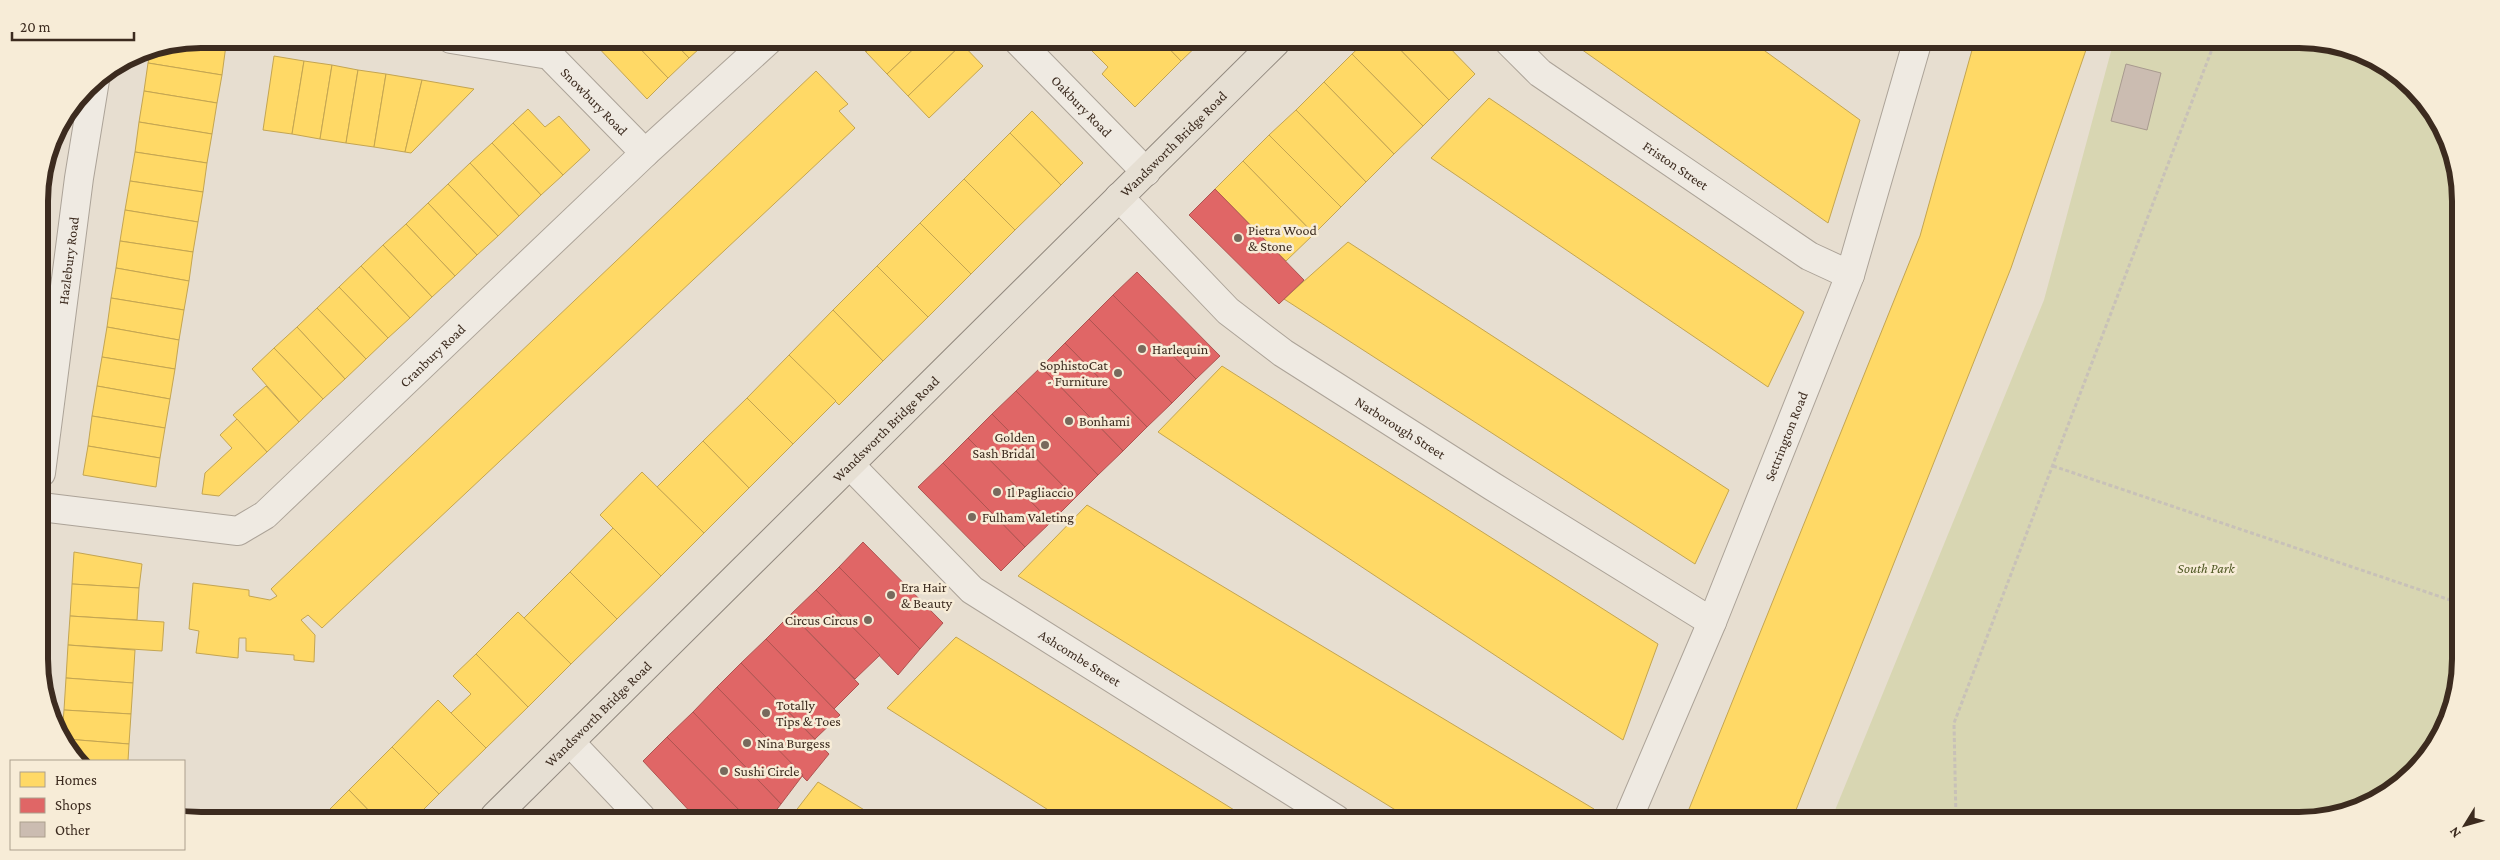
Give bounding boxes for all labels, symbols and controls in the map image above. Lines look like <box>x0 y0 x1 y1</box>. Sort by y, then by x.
scale bar <box>12 10 135 42</box>
text: 20 m <box>20 19 51 35</box>
street label: Snowbury Road <box>558 64 631 139</box>
street label: Oakbury Road <box>1048 72 1116 141</box>
street label: Wandsworth Bridge Road <box>1117 87 1230 200</box>
street label: Friston Street <box>1640 137 1712 193</box>
street label: Hazlebury Road <box>55 215 82 306</box>
place label: Pietra Wood & Stone <box>1248 222 1317 254</box>
marker: Pietra Wood & Stone <box>1232 232 1244 244</box>
street label: Cranbury Road <box>396 320 469 390</box>
place label: Harlequin <box>1152 341 1209 357</box>
marker: Harlequin <box>1136 343 1148 355</box>
place label: SophistoCat - Furniture <box>1040 357 1108 389</box>
marker: SophistoCat - Furniture <box>1112 367 1124 379</box>
street label: Wandsworth Bridge Road <box>829 372 943 485</box>
street label: Settrington Road <box>1761 389 1811 483</box>
street label: Narborough Street <box>1352 393 1449 462</box>
place label: Bonhami <box>1079 413 1130 429</box>
marker: Bonhami <box>1063 415 1075 427</box>
place label: Golden Sash Bridal <box>973 429 1035 461</box>
marker: Golden Sash Bridal <box>1039 439 1051 451</box>
place label: Il Pagliaccio <box>1007 484 1074 500</box>
marker: Il Pagliaccio <box>991 486 1003 498</box>
place label: Fulham Valeting <box>982 509 1074 525</box>
marker: Fulham Valeting <box>966 511 978 523</box>
park label: South Park <box>2177 560 2236 576</box>
place label: Era Hair & Beauty <box>901 579 953 611</box>
marker: Era Hair & Beauty <box>885 589 897 601</box>
place label: Circus Circus <box>785 612 858 628</box>
marker: Circus Circus <box>862 614 874 626</box>
street label: Ashcombe Street <box>1036 626 1124 690</box>
street label: Wandsworth Bridge Road <box>541 657 655 770</box>
place label: Totally Tips & Toes <box>776 697 841 729</box>
marker: Totally Tips & Toes <box>760 707 772 719</box>
place label: Nina Burgess <box>757 735 830 751</box>
marker: Nina Burgess <box>741 737 753 749</box>
legend <box>10 760 185 850</box>
place label: Sushi Circle <box>734 763 799 779</box>
marker: Sushi Circle <box>718 765 730 777</box>
text: Homes <box>55 772 97 788</box>
text: Shops <box>55 797 91 814</box>
north arrow <box>2440 800 2490 850</box>
text: Other <box>55 822 91 838</box>
text: N <box>2445 824 2464 841</box>

